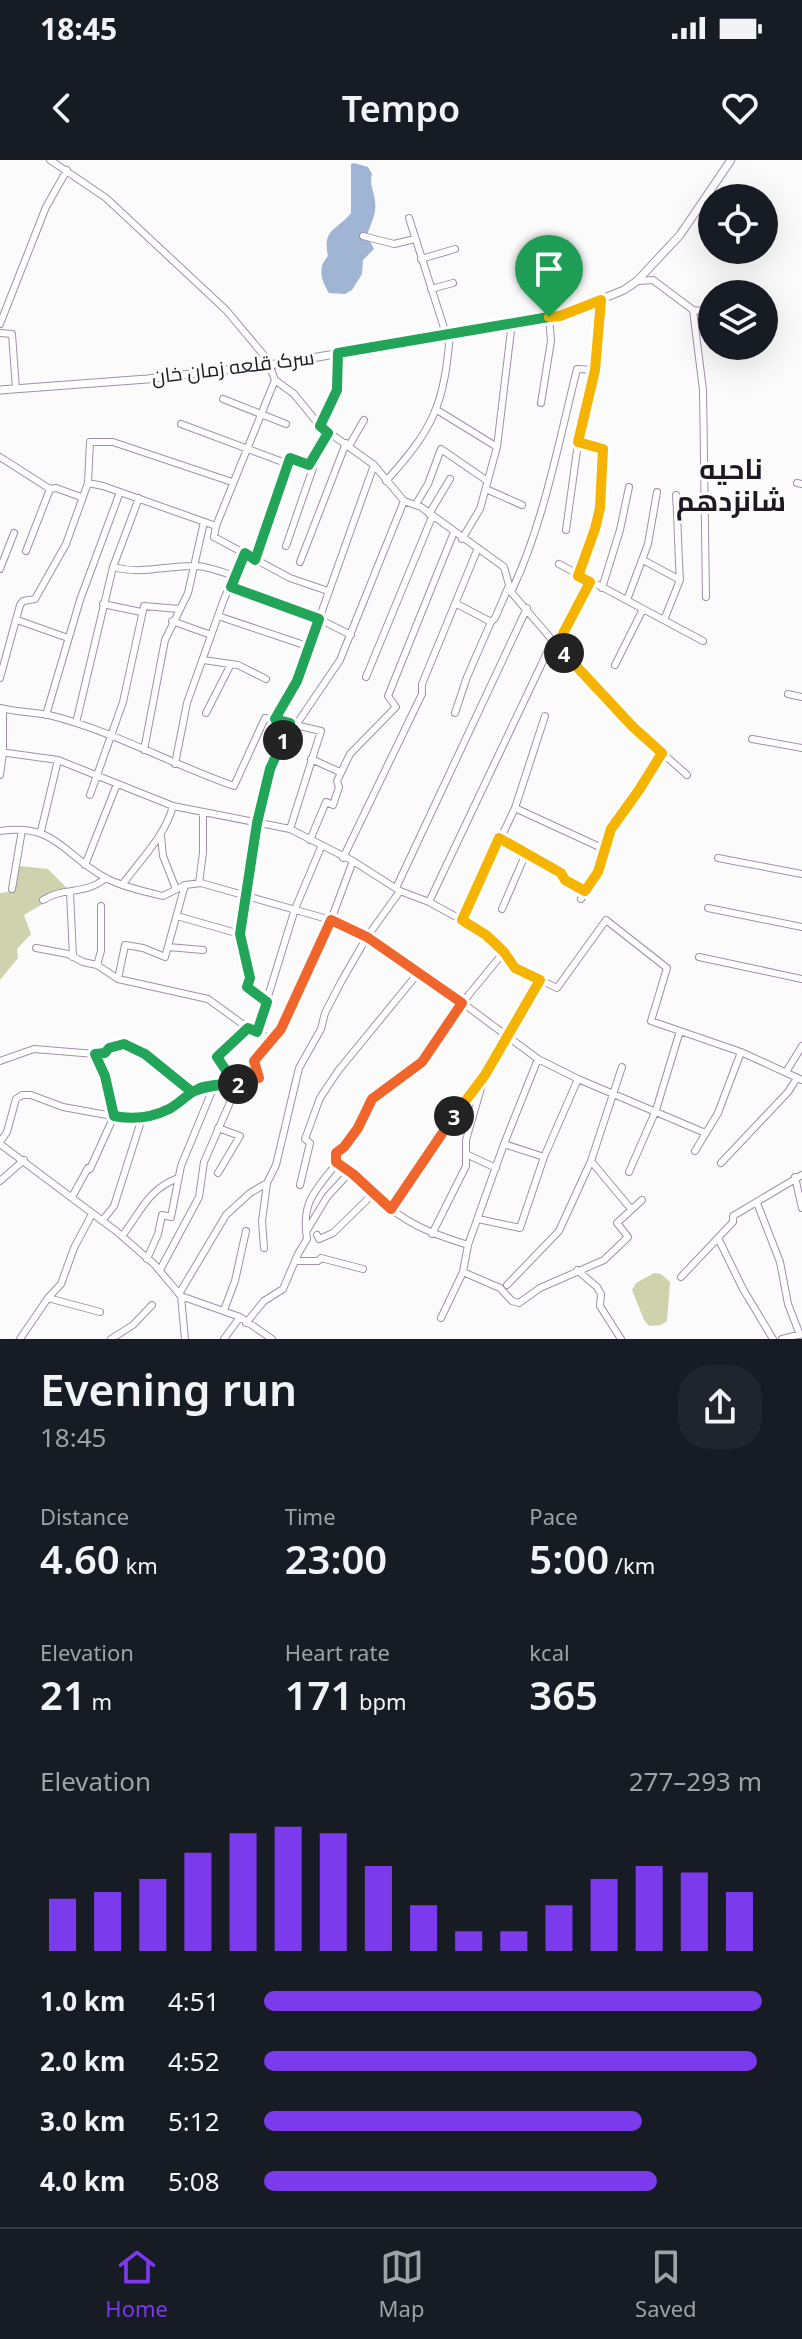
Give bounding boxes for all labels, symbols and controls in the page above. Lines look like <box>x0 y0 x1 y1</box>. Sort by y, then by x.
text: 18:45 <box>40 8 117 49</box>
text: Tempo <box>342 84 460 133</box>
icon: back <box>40 86 84 130</box>
icon: heart <box>718 86 762 130</box>
map controls <box>698 184 778 360</box>
button: locate <box>698 184 778 264</box>
pin <box>515 235 583 317</box>
icon: arrive <box>527 247 571 291</box>
button: layers <box>698 280 778 360</box>
street label: سرک قلعه زمان خان <box>150 343 316 390</box>
district label: ناحیه شانزدهم <box>676 449 786 521</box>
pin: 4 <box>544 633 584 673</box>
text: 4 <box>558 638 570 668</box>
pin: 1 <box>263 720 303 760</box>
text: 1 <box>277 725 289 755</box>
pin: 2 <box>218 1064 258 1104</box>
text: 2 <box>232 1069 244 1099</box>
pin: 3 <box>434 1096 474 1136</box>
text: 3 <box>448 1101 460 1131</box>
text: Evening run <box>40 1359 297 1419</box>
button: share <box>678 1365 762 1449</box>
text: 18:45 <box>40 1419 106 1455</box>
text: Distance <box>40 1501 129 1531</box>
text: Time <box>285 1501 336 1531</box>
text: Pace <box>529 1501 578 1531</box>
text: 4.60 <box>40 1531 120 1586</box>
text: 23:00 <box>285 1531 387 1586</box>
text: 5:00 <box>529 1531 609 1586</box>
text: km <box>120 1550 158 1580</box>
text: /km <box>609 1550 655 1580</box>
text: Elevation <box>40 1637 134 1667</box>
text: Heart rate <box>285 1637 390 1667</box>
text: kcal <box>529 1637 570 1667</box>
text: 21 <box>40 1667 86 1722</box>
text: 171 <box>285 1667 353 1722</box>
text: 365 <box>529 1667 598 1722</box>
text: m <box>86 1686 112 1716</box>
text: bpm <box>353 1686 407 1716</box>
text: Elevation <box>40 1763 151 1799</box>
text: 277–293 m <box>629 1763 762 1799</box>
text: 1.0 km <box>40 1983 125 2019</box>
text: 4:51 <box>168 1983 220 2019</box>
text: 2.0 km <box>40 2043 125 2079</box>
text: 4:52 <box>168 2043 220 2079</box>
text: 3.0 km <box>40 2103 125 2139</box>
text: 5:12 <box>168 2103 220 2139</box>
text: 4.0 km <box>40 2163 125 2199</box>
text: 5:08 <box>168 2163 220 2199</box>
tab: Home <box>105 2245 168 2323</box>
tab: Map <box>379 2245 424 2323</box>
tab: Saved <box>635 2245 697 2323</box>

